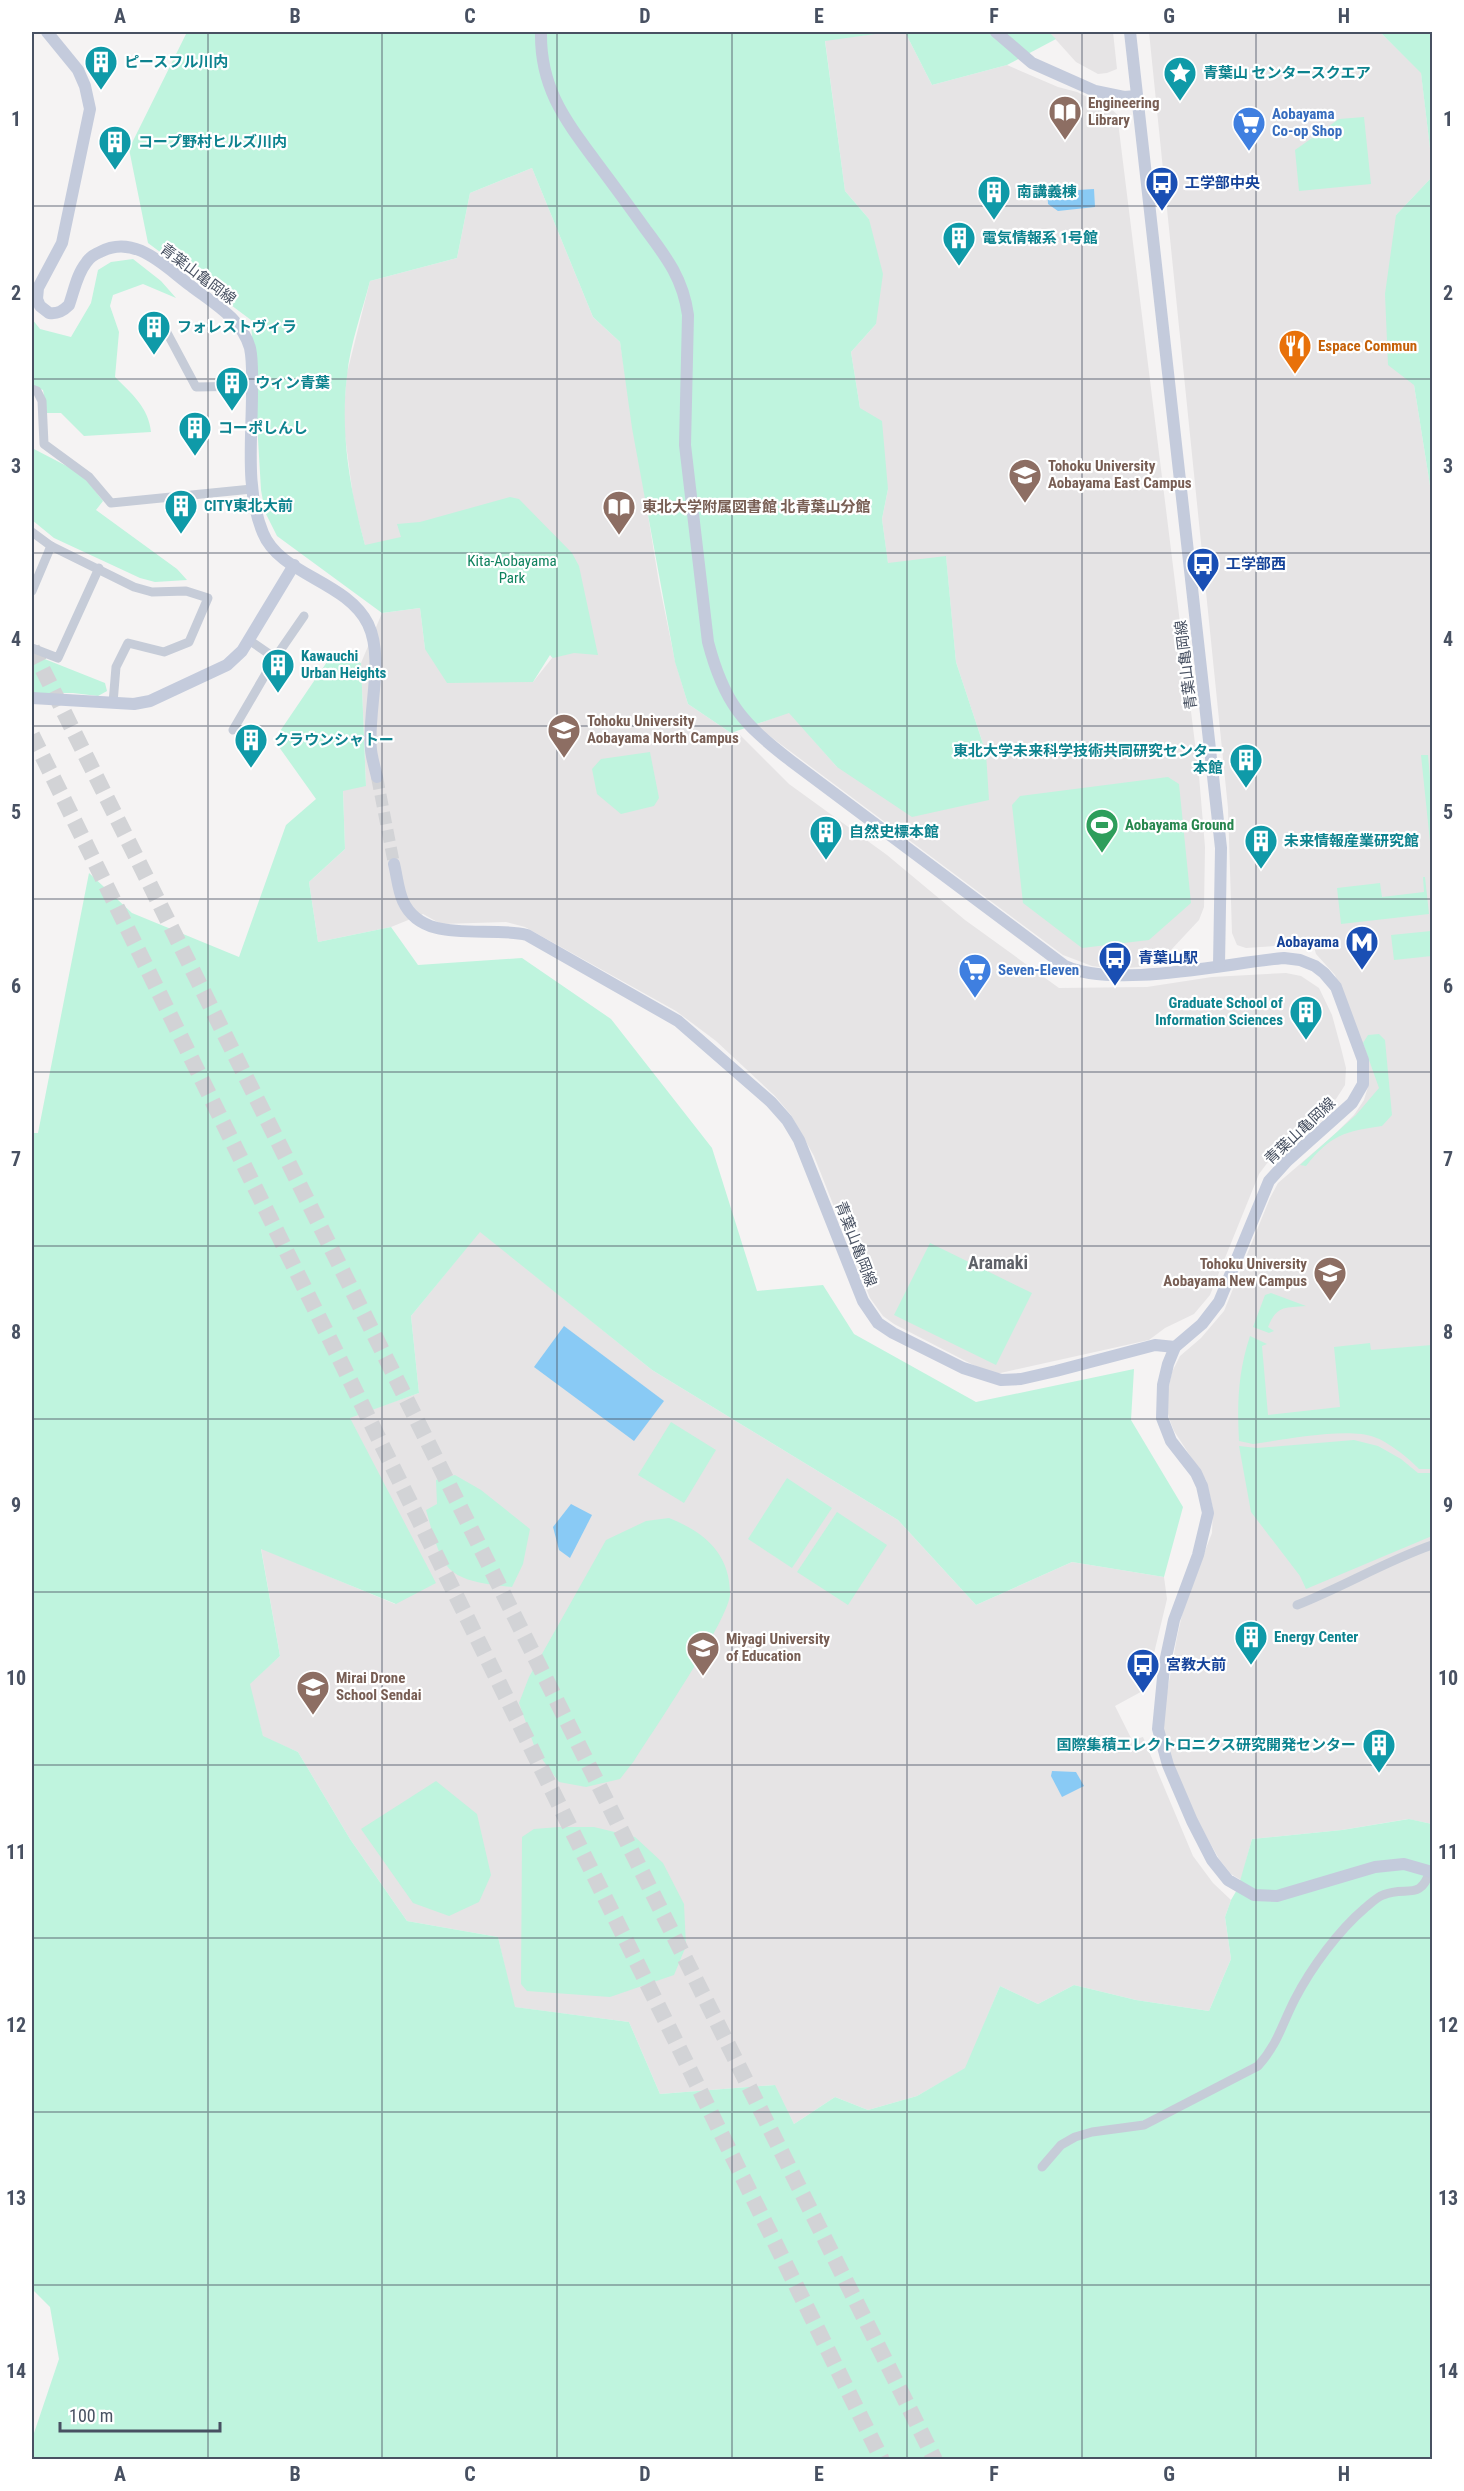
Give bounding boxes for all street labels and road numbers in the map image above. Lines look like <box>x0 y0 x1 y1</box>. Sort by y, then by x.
street label: 青葉山亀岡線 <box>157 240 239 308</box>
street label: 青葉山亀岡線 <box>1172 619 1200 711</box>
street label: 青葉山亀岡線 <box>1261 1094 1339 1168</box>
street label: 青葉山亀岡線 <box>831 1199 881 1289</box>

